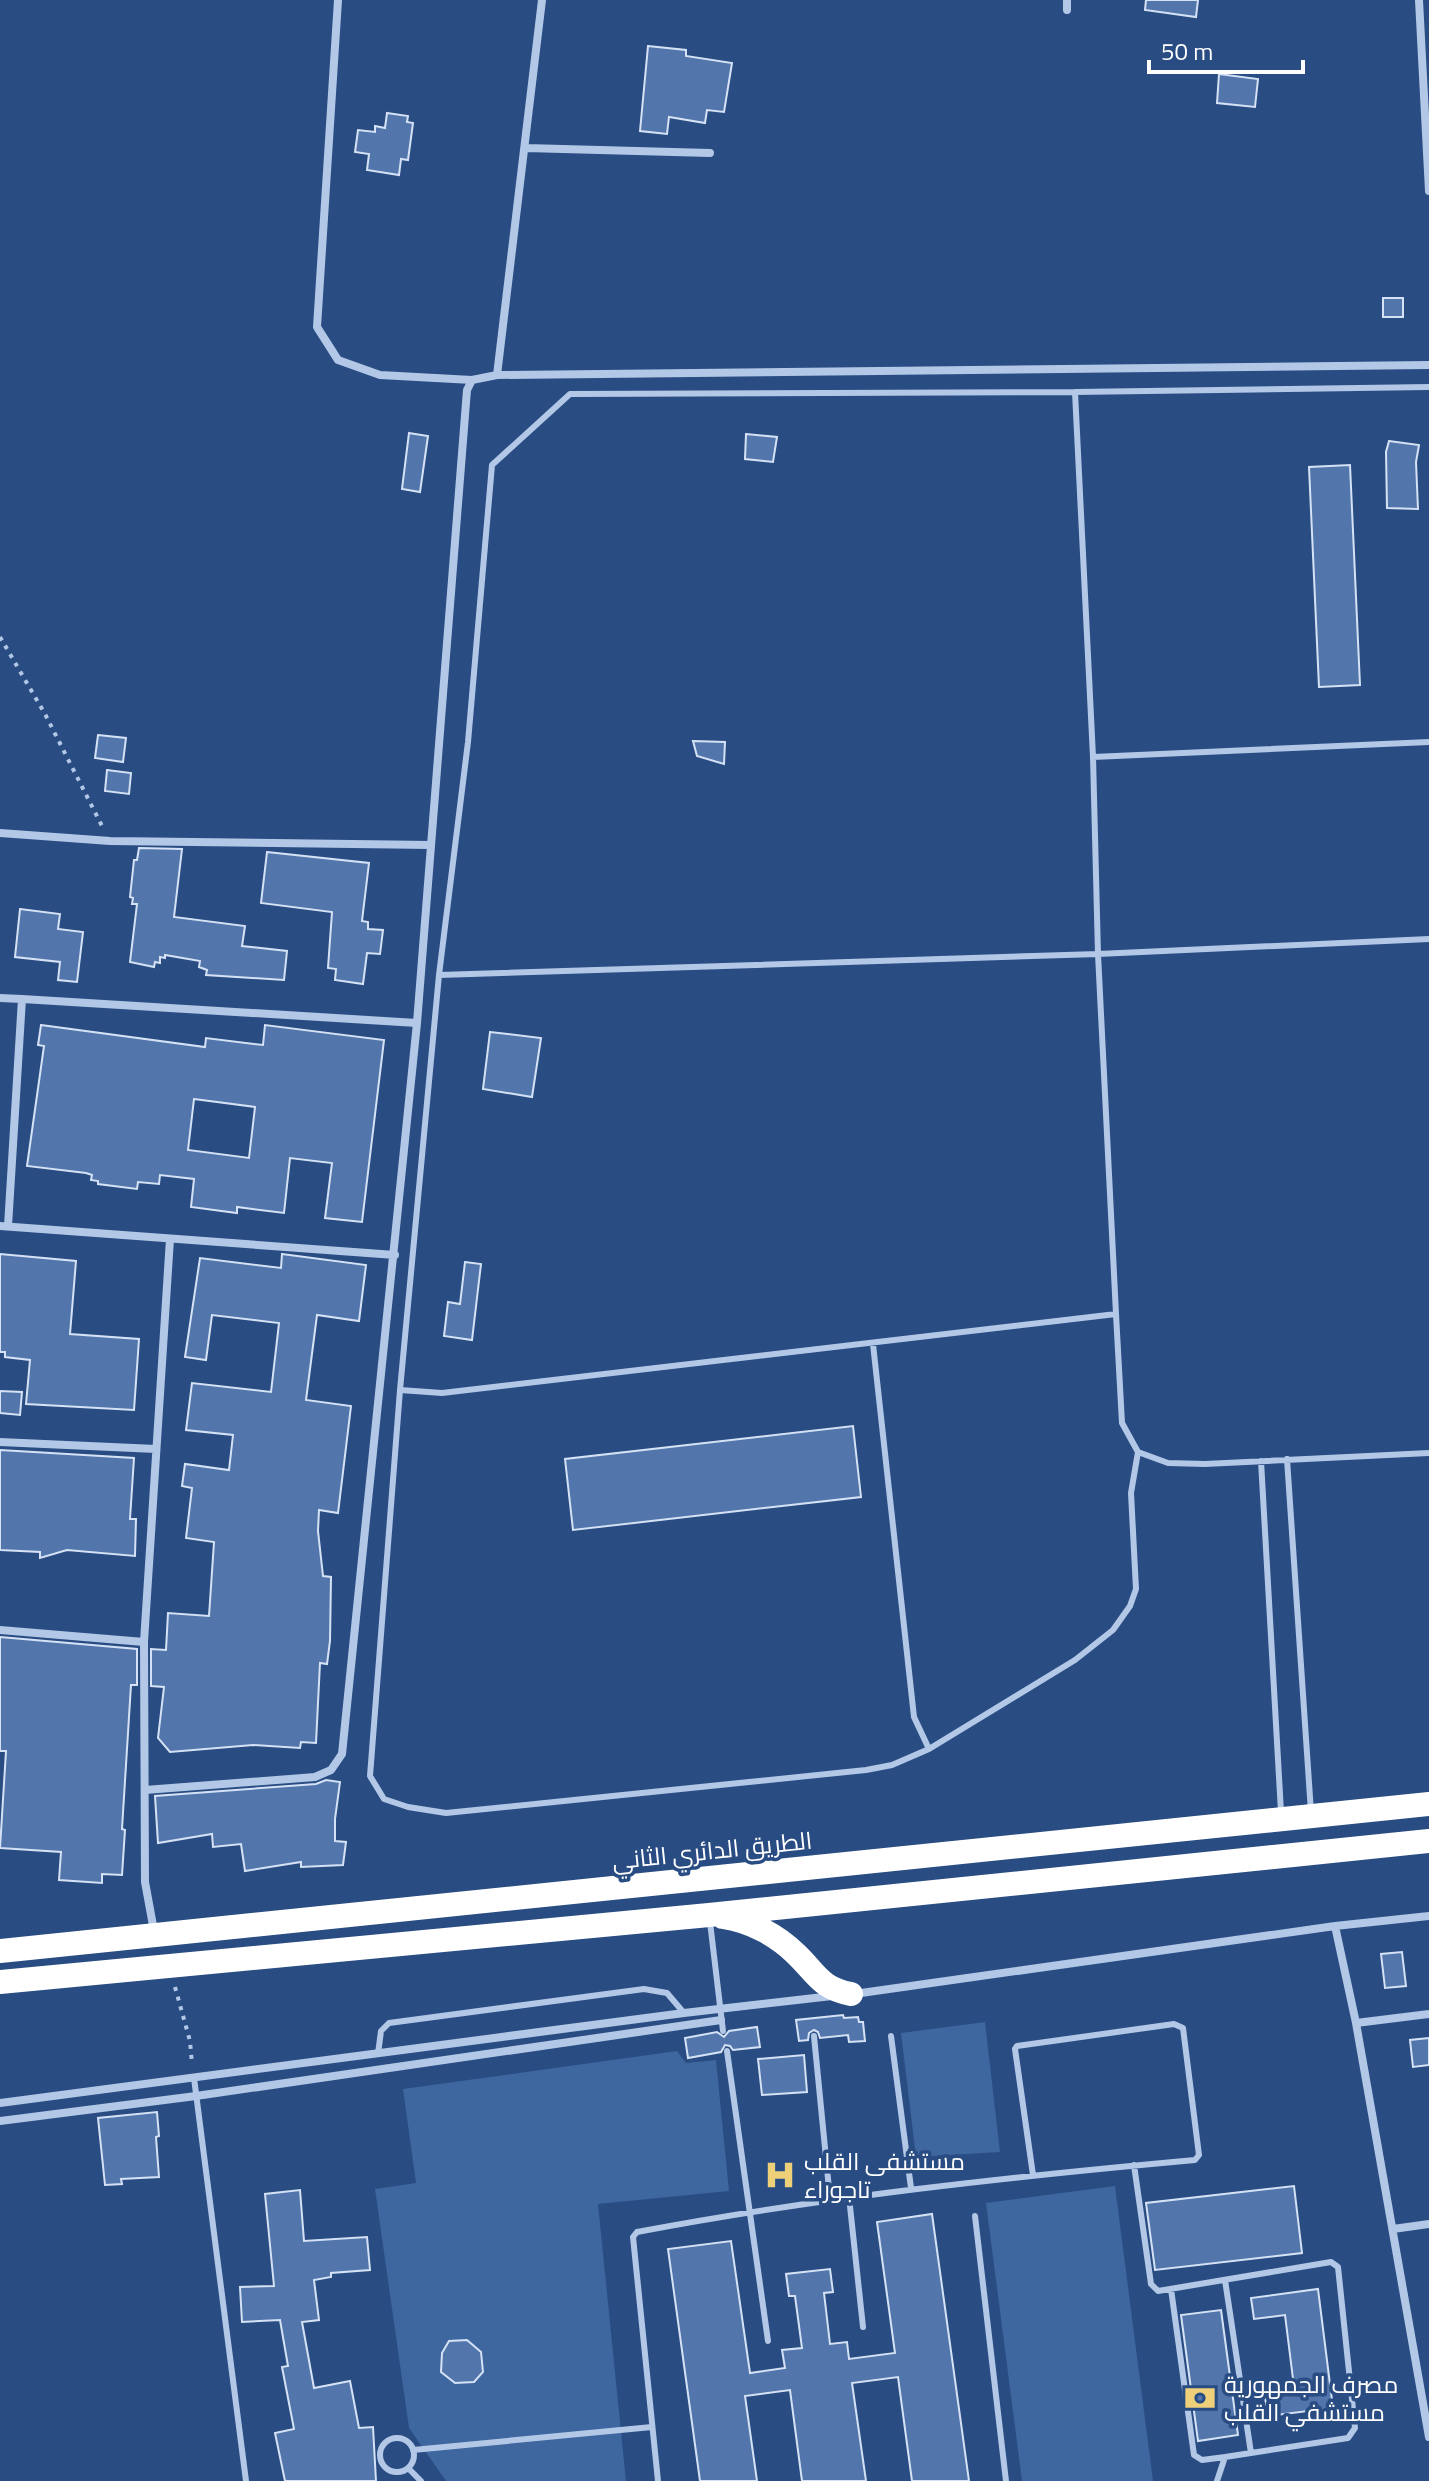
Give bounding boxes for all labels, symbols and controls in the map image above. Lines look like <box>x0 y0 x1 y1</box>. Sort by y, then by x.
scale bar <box>1149 24 1303 74</box>
text: 50 m <box>1161 33 1213 69</box>
street label: الطريق الدائري الثاني <box>610 1822 814 1880</box>
place label: مستشفى القلب تاجوراء <box>804 2143 965 2207</box>
hospital icon: مستشفى القلب تاجوراء <box>763 2158 797 2192</box>
place label: مصرف الجمهورية مستشفي القلب <box>1224 2366 1398 2432</box>
bank icon: مصرف الجمهورية مستشفي القلب <box>1183 2381 1217 2415</box>

